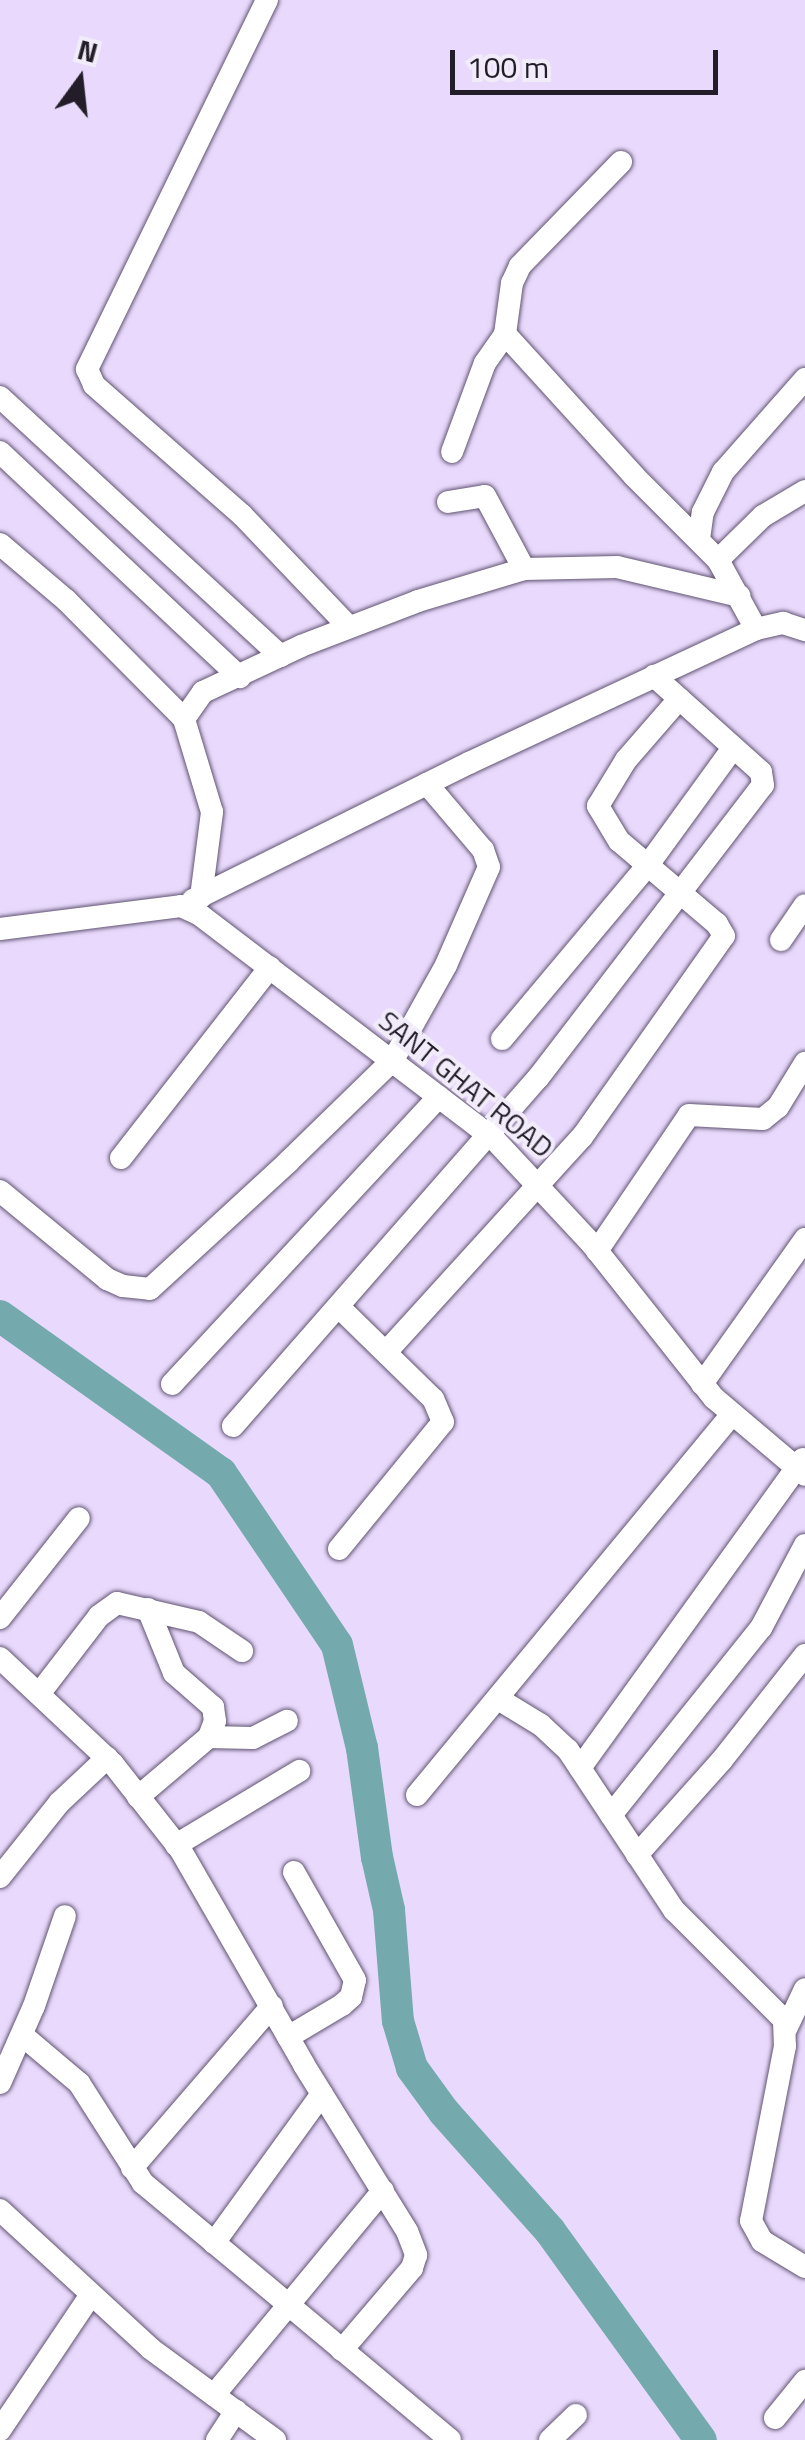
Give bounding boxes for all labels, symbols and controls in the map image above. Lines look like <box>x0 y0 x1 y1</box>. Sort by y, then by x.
text: N <box>73 27 103 74</box>
north arrow <box>30 30 130 130</box>
scale bar <box>455 30 722 92</box>
text: 100 m <box>467 44 549 90</box>
street label: SANT GHAT ROAD <box>372 1004 560 1164</box>

